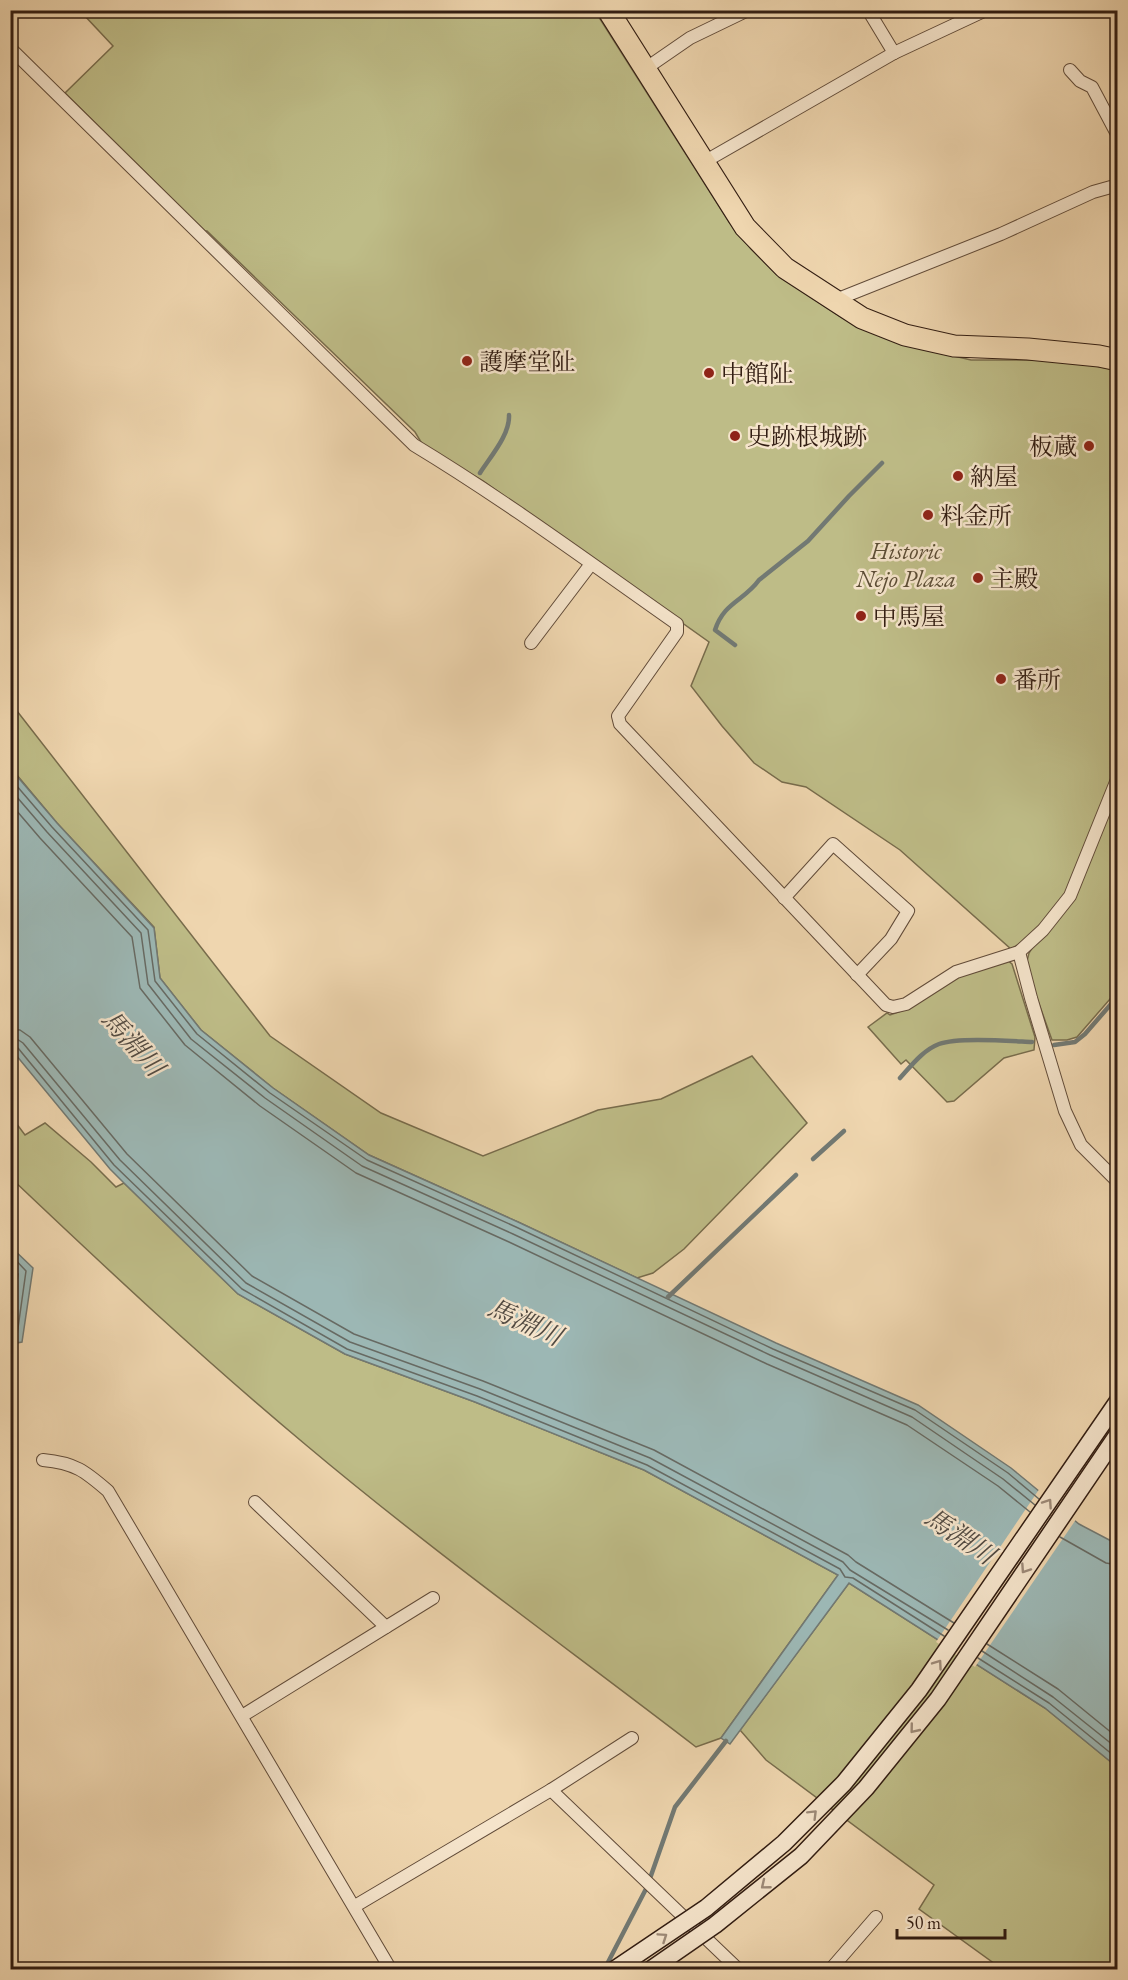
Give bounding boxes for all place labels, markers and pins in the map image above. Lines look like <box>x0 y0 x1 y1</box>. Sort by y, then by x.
place label: 護摩堂阯 <box>479 346 575 377</box>
marker: 護摩堂阯 <box>460 354 474 368</box>
place label: 中館阯 <box>721 358 793 389</box>
marker: 中館阯 <box>702 366 716 380</box>
place label: 史跡根城跡 <box>747 421 867 452</box>
marker: 史跡根城跡 <box>728 429 742 443</box>
place label: 板蔵 <box>1029 431 1077 462</box>
marker: 板蔵 <box>1082 439 1096 453</box>
place label: 納屋 <box>970 461 1018 492</box>
marker: 納屋 <box>951 469 965 483</box>
place label: 料金所 <box>940 500 1012 531</box>
marker: 料金所 <box>921 508 935 522</box>
place label: 主殿 <box>990 563 1038 594</box>
marker: 主殿 <box>971 571 985 585</box>
place label: 中馬屋 <box>873 601 945 632</box>
marker: 中馬屋 <box>854 609 868 623</box>
place label: 番所 <box>1013 664 1061 695</box>
marker: 番所 <box>994 672 1008 686</box>

